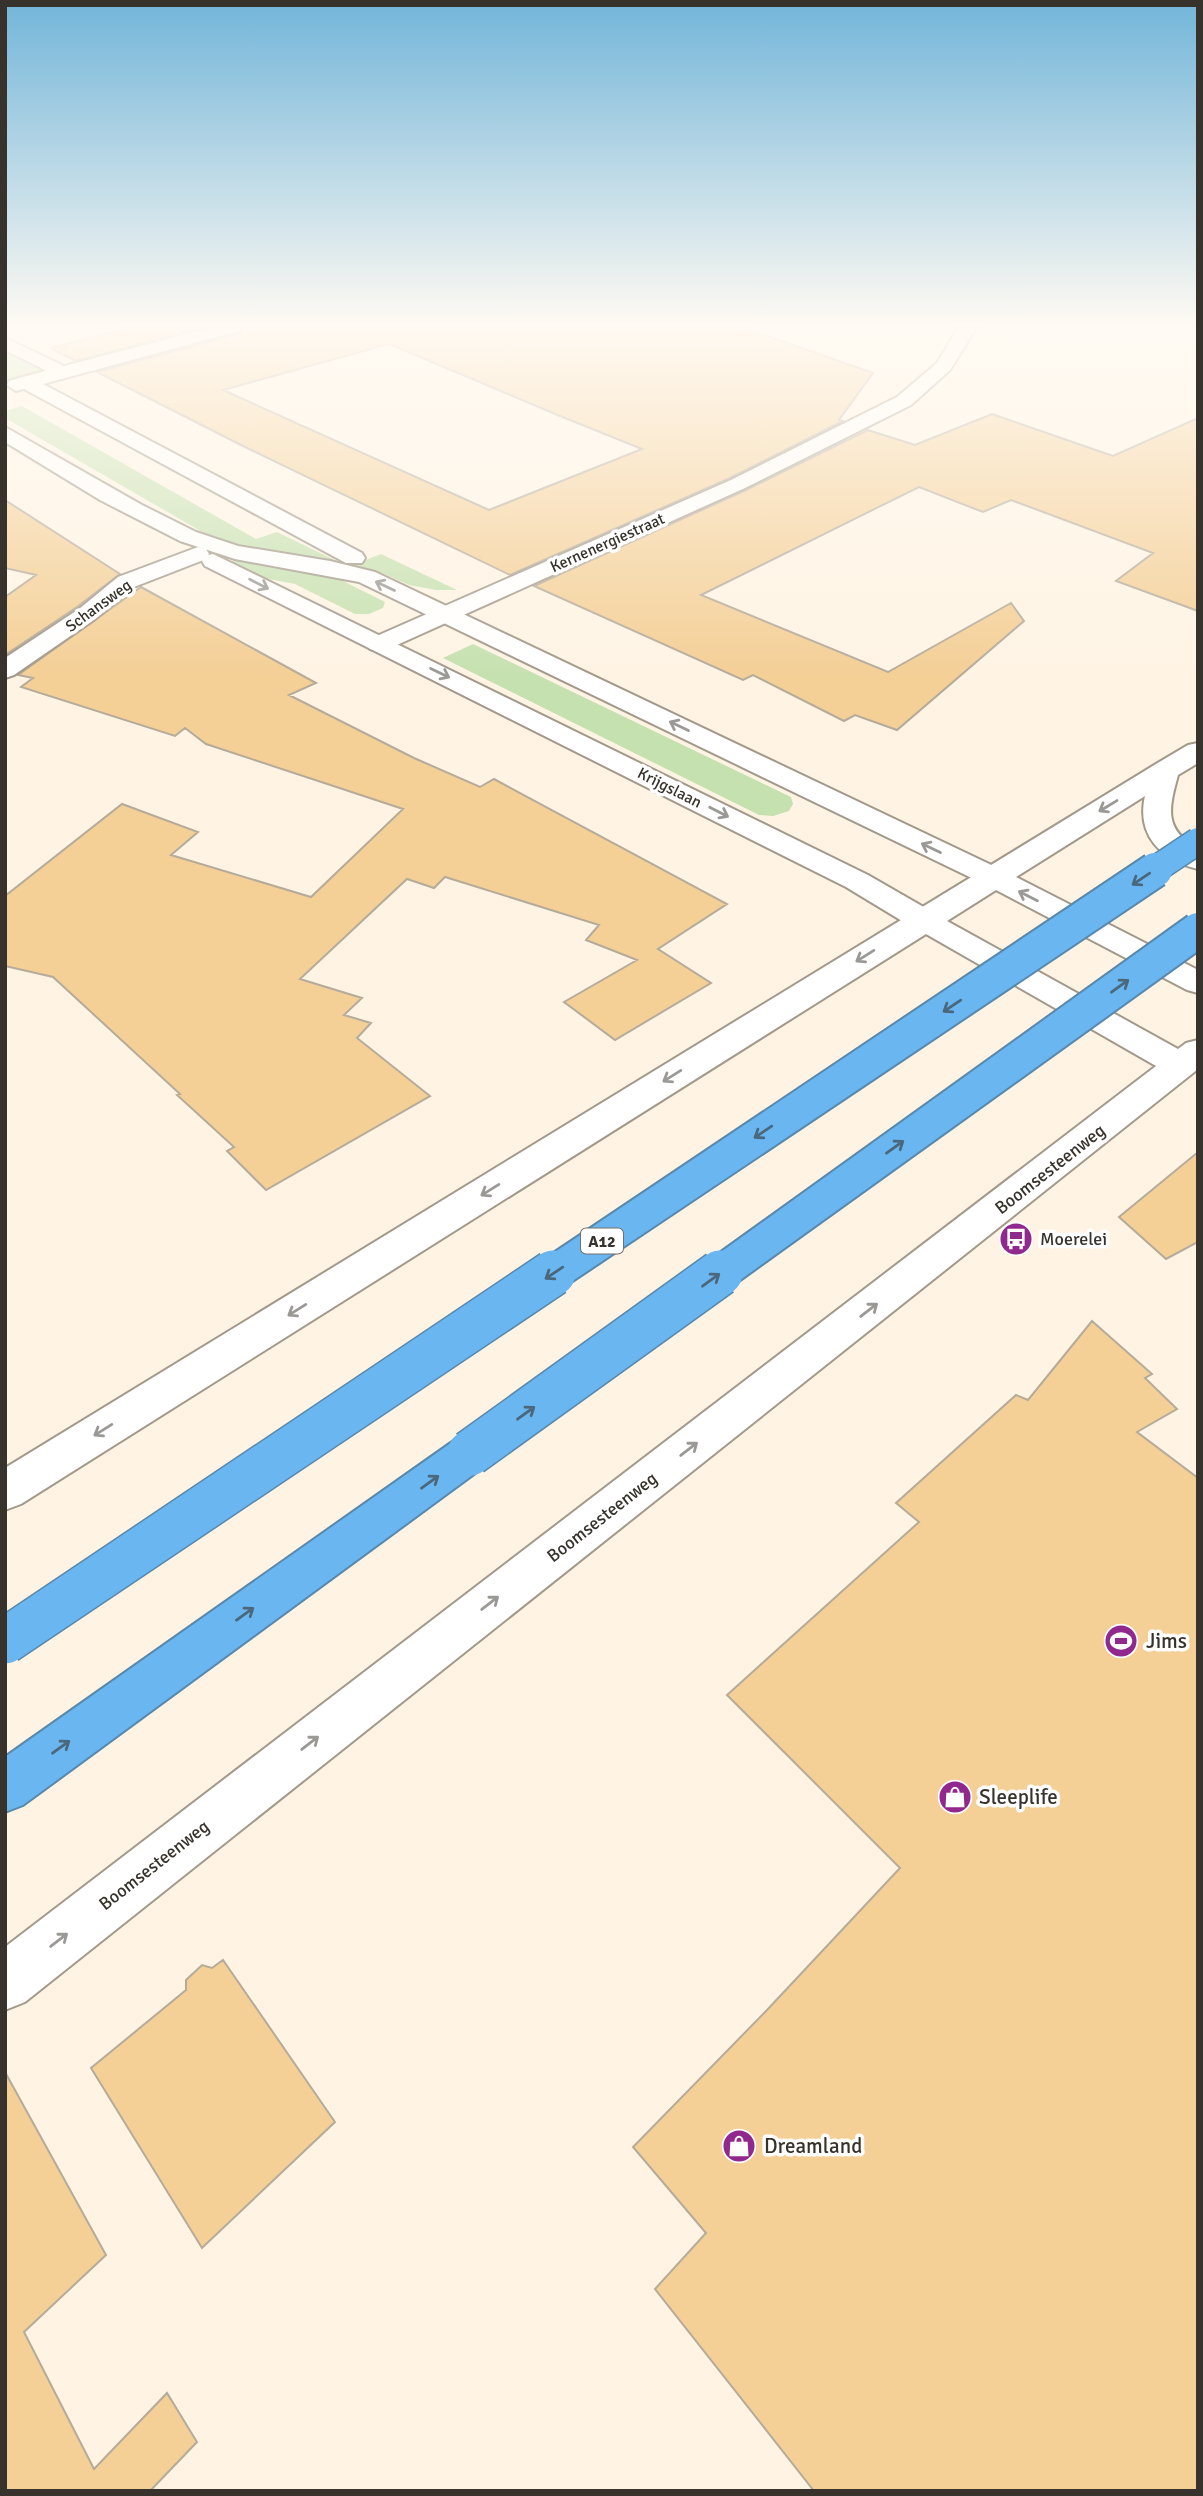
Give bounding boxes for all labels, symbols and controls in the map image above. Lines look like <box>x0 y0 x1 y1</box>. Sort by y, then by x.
street label: Kernenergiestraat <box>547 509 668 577</box>
street label: Schansweg <box>62 575 136 636</box>
one-way arrow <box>248 578 269 592</box>
one-way arrow <box>374 578 395 591</box>
one-way arrow <box>429 667 450 681</box>
one-way arrow <box>669 719 690 733</box>
street label: Krijgslaan <box>634 763 705 813</box>
one-way arrow <box>1098 799 1118 813</box>
one-way arrow <box>708 805 729 819</box>
one-way arrow <box>921 840 942 854</box>
one-way arrow <box>1132 872 1151 886</box>
one-way arrow <box>1018 888 1039 902</box>
one-way arrow <box>856 949 875 964</box>
one-way arrow <box>1110 979 1129 993</box>
one-way arrow <box>943 998 962 1013</box>
one-way arrow <box>662 1070 682 1084</box>
street label: Boomsesteenweg <box>991 1119 1109 1219</box>
one-way arrow <box>754 1125 773 1140</box>
one-way arrow <box>885 1140 904 1155</box>
one-way arrow <box>480 1183 500 1197</box>
bus stop icon: Moerelei <box>997 1220 1035 1258</box>
road number: A12 <box>581 1228 623 1254</box>
place label: Moerelei <box>1040 1228 1107 1250</box>
one-way arrow <box>545 1266 564 1280</box>
one-way arrow <box>701 1273 720 1287</box>
one-way arrow <box>859 1302 877 1317</box>
one-way arrow <box>287 1303 307 1317</box>
one-way arrow <box>516 1406 535 1420</box>
one-way arrow <box>94 1423 114 1437</box>
one-way arrow <box>679 1441 698 1456</box>
street label: Boomsesteenweg <box>543 1467 661 1567</box>
one-way arrow <box>420 1474 439 1489</box>
one-way arrow <box>480 1596 498 1611</box>
one-way arrow <box>235 1607 254 1621</box>
sports icon: Jims <box>1102 1622 1140 1660</box>
place label: Jims <box>1146 1628 1187 1654</box>
one-way arrow <box>301 1736 319 1751</box>
one-way arrow <box>51 1740 70 1754</box>
shop icon: Sleeplife <box>936 1778 974 1816</box>
place label: Sleeplife <box>979 1784 1058 1810</box>
street label: Boomsesteenweg <box>95 1815 213 1915</box>
one-way arrow <box>49 1933 68 1948</box>
shop icon: Dreamland <box>720 2127 758 2165</box>
place label: Dreamland <box>764 2133 862 2159</box>

